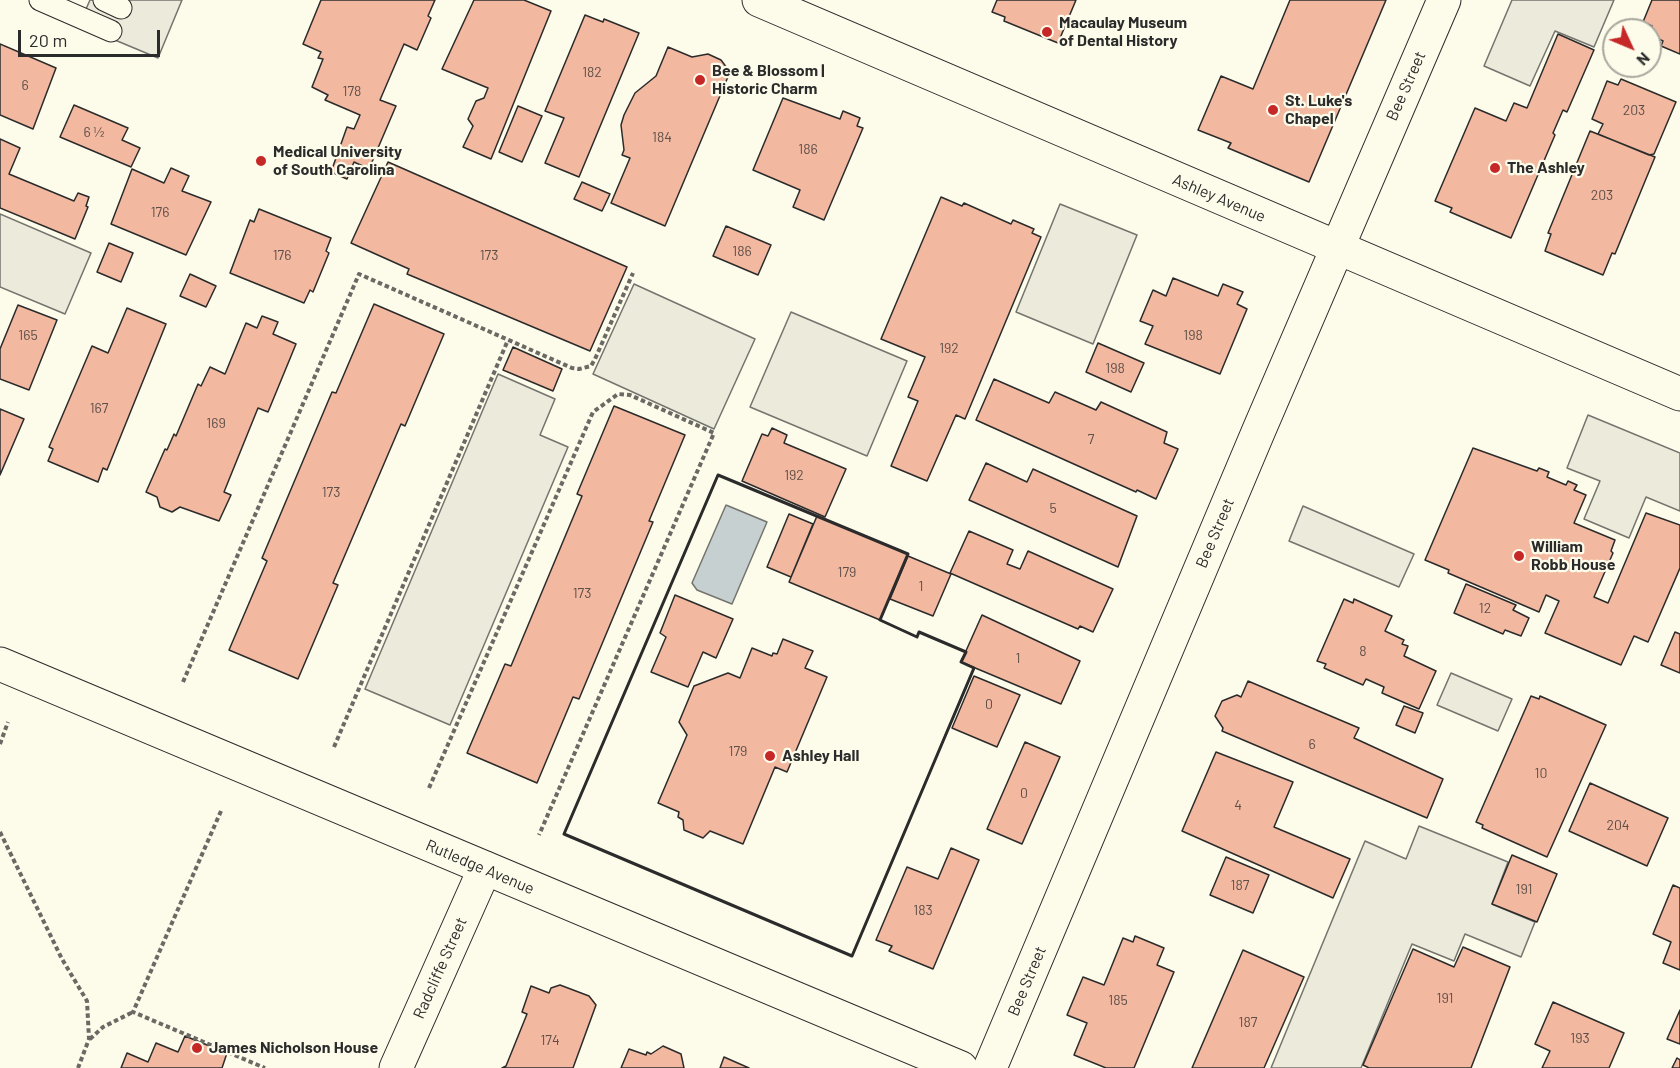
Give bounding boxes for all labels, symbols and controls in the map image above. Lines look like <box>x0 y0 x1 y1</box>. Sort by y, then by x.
place label: Macaulay Museum of Dental History <box>1059 13 1187 51</box>
scale bar <box>21 18 164 56</box>
north arrow <box>1602 18 1662 78</box>
marker: Macaulay Museum of Dental History <box>1040 25 1054 39</box>
text: 20 m <box>29 29 67 51</box>
street label: Bee Street <box>1382 48 1430 124</box>
text: N <box>1633 49 1654 70</box>
place label: Bee & Blossom | Historic Charm <box>712 61 824 99</box>
house number: 182 <box>582 64 602 80</box>
marker: Bee & Blossom | Historic Charm <box>693 73 707 87</box>
house number: 6 <box>21 77 29 93</box>
house number: 178 <box>343 83 361 99</box>
place label: St. Luke's Chapel <box>1285 91 1352 129</box>
house number: 203 <box>1623 102 1645 118</box>
marker: St. Luke's Chapel <box>1266 103 1280 117</box>
house number: 6 ½ <box>83 124 105 140</box>
house number: 184 <box>652 129 672 145</box>
house number: 186 <box>798 141 818 157</box>
place label: Medical University of South Carolina <box>273 142 402 180</box>
marker: Medical University of South Carolina <box>254 154 268 168</box>
place label: The Ashley <box>1507 158 1585 178</box>
marker: The Ashley <box>1488 161 1502 175</box>
street label: Ashley Avenue <box>1169 170 1269 226</box>
house number: 203 <box>1591 187 1613 203</box>
house number: 176 <box>151 204 169 220</box>
house number: 186 <box>732 243 752 259</box>
house number: 176 <box>273 247 291 263</box>
house number: 173 <box>480 247 498 263</box>
house number: 165 <box>18 327 38 343</box>
house number: 198 <box>1183 327 1203 343</box>
house number: 192 <box>939 340 959 356</box>
house number: 198 <box>1105 360 1125 376</box>
house number: 167 <box>90 400 108 416</box>
house number: 169 <box>206 415 226 431</box>
house number: 7 <box>1088 431 1094 447</box>
house number: 192 <box>784 467 804 483</box>
house number: 173 <box>322 484 340 500</box>
street label: Bee Street <box>1192 495 1238 571</box>
house number: 5 <box>1049 500 1057 516</box>
place label: William Robb House <box>1531 537 1615 575</box>
marker: William Robb House <box>1512 549 1526 563</box>
house number: 179 <box>838 564 856 580</box>
house number: 1 <box>919 578 923 594</box>
house number: 173 <box>573 585 591 601</box>
house number: 12 <box>1479 600 1491 616</box>
house number: 8 <box>1359 643 1367 659</box>
house number: 1 <box>1016 650 1020 666</box>
house number: 0 <box>985 696 993 712</box>
house number: 6 <box>1308 736 1316 752</box>
house number: 179 <box>729 743 747 759</box>
place label: Ashley Hall <box>782 746 859 766</box>
marker: Ashley Hall <box>763 749 777 763</box>
house number: 10 <box>1535 765 1547 781</box>
house number: 0 <box>1020 785 1028 801</box>
house number: 4 <box>1234 797 1242 813</box>
house number: 204 <box>1606 817 1630 833</box>
street label: Rutledge Avenue <box>423 835 537 899</box>
house number: 187 <box>1231 877 1249 893</box>
house number: 191 <box>1516 881 1532 897</box>
house number: 183 <box>913 902 933 918</box>
street label: Radcliffe Street <box>409 914 471 1022</box>
street label: Bee Street <box>1004 943 1050 1019</box>
house number: 191 <box>1437 990 1453 1006</box>
house number: 185 <box>1108 992 1128 1008</box>
house number: 187 <box>1239 1014 1257 1030</box>
house number: 193 <box>1570 1030 1590 1046</box>
house number: 174 <box>540 1032 560 1048</box>
place label: James Nicholson House <box>209 1038 378 1058</box>
marker: James Nicholson House <box>190 1041 204 1055</box>

